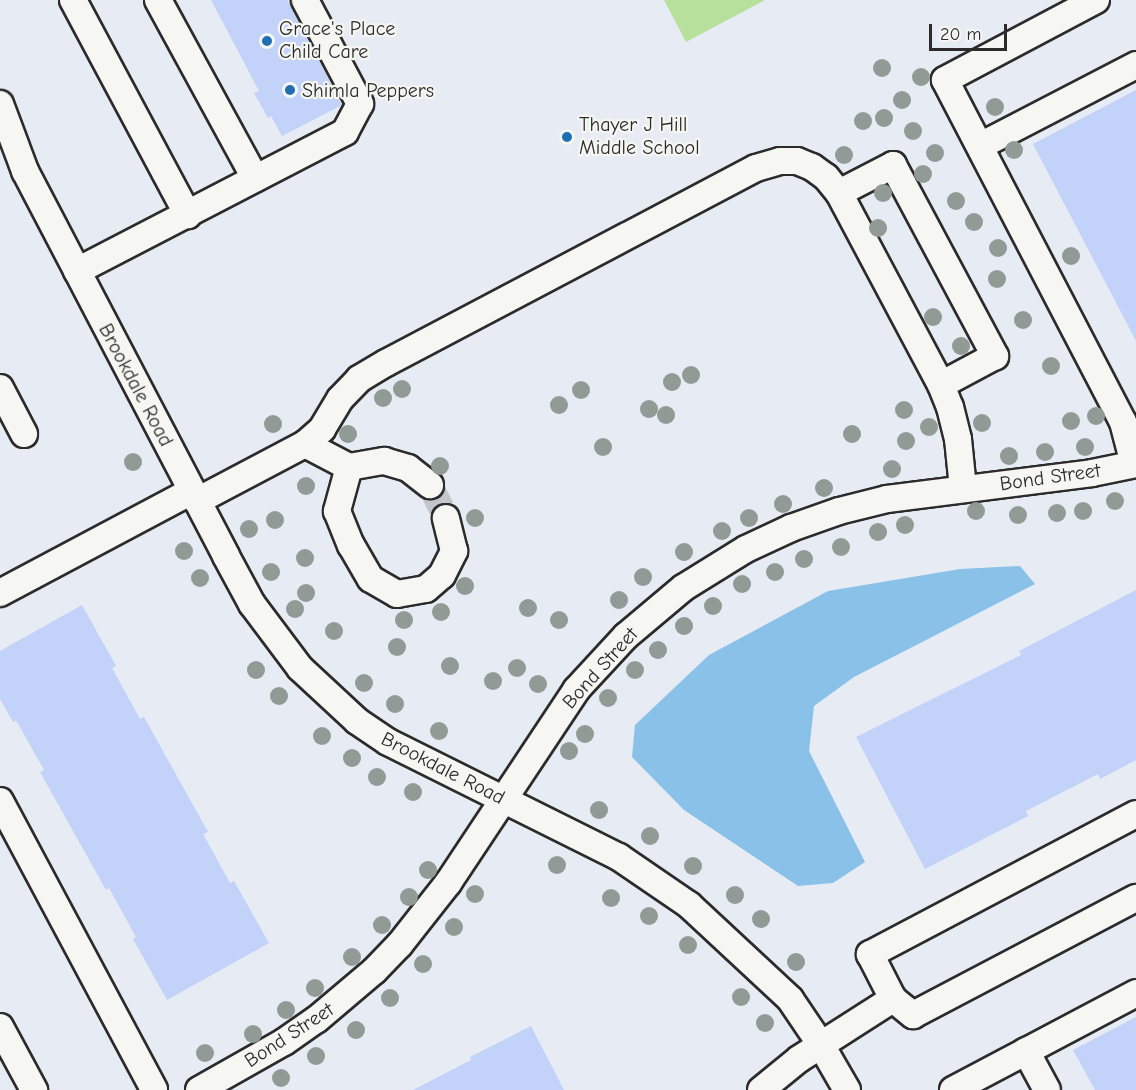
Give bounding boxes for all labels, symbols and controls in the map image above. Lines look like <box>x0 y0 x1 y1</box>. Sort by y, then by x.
scale bar <box>932 12 1010 50</box>
place label: Grace's Place Child Care <box>279 17 395 64</box>
text: 20 m <box>940 24 981 45</box>
marker: Grace's Place Child Care <box>260 34 274 48</box>
place label: Shimla Peppers <box>302 78 434 102</box>
marker: Shimla Peppers <box>283 83 297 97</box>
place label: Thayer J Hill Middle School <box>579 113 700 160</box>
marker: Thayer J Hill Middle School <box>560 130 574 144</box>
street label: Brookdale Road <box>94 320 178 450</box>
street label: Bond Street <box>998 458 1102 496</box>
street label: Bond Street <box>557 622 643 714</box>
street label: Brookdale Road <box>377 727 509 809</box>
street label: Bond Street <box>240 997 338 1073</box>

